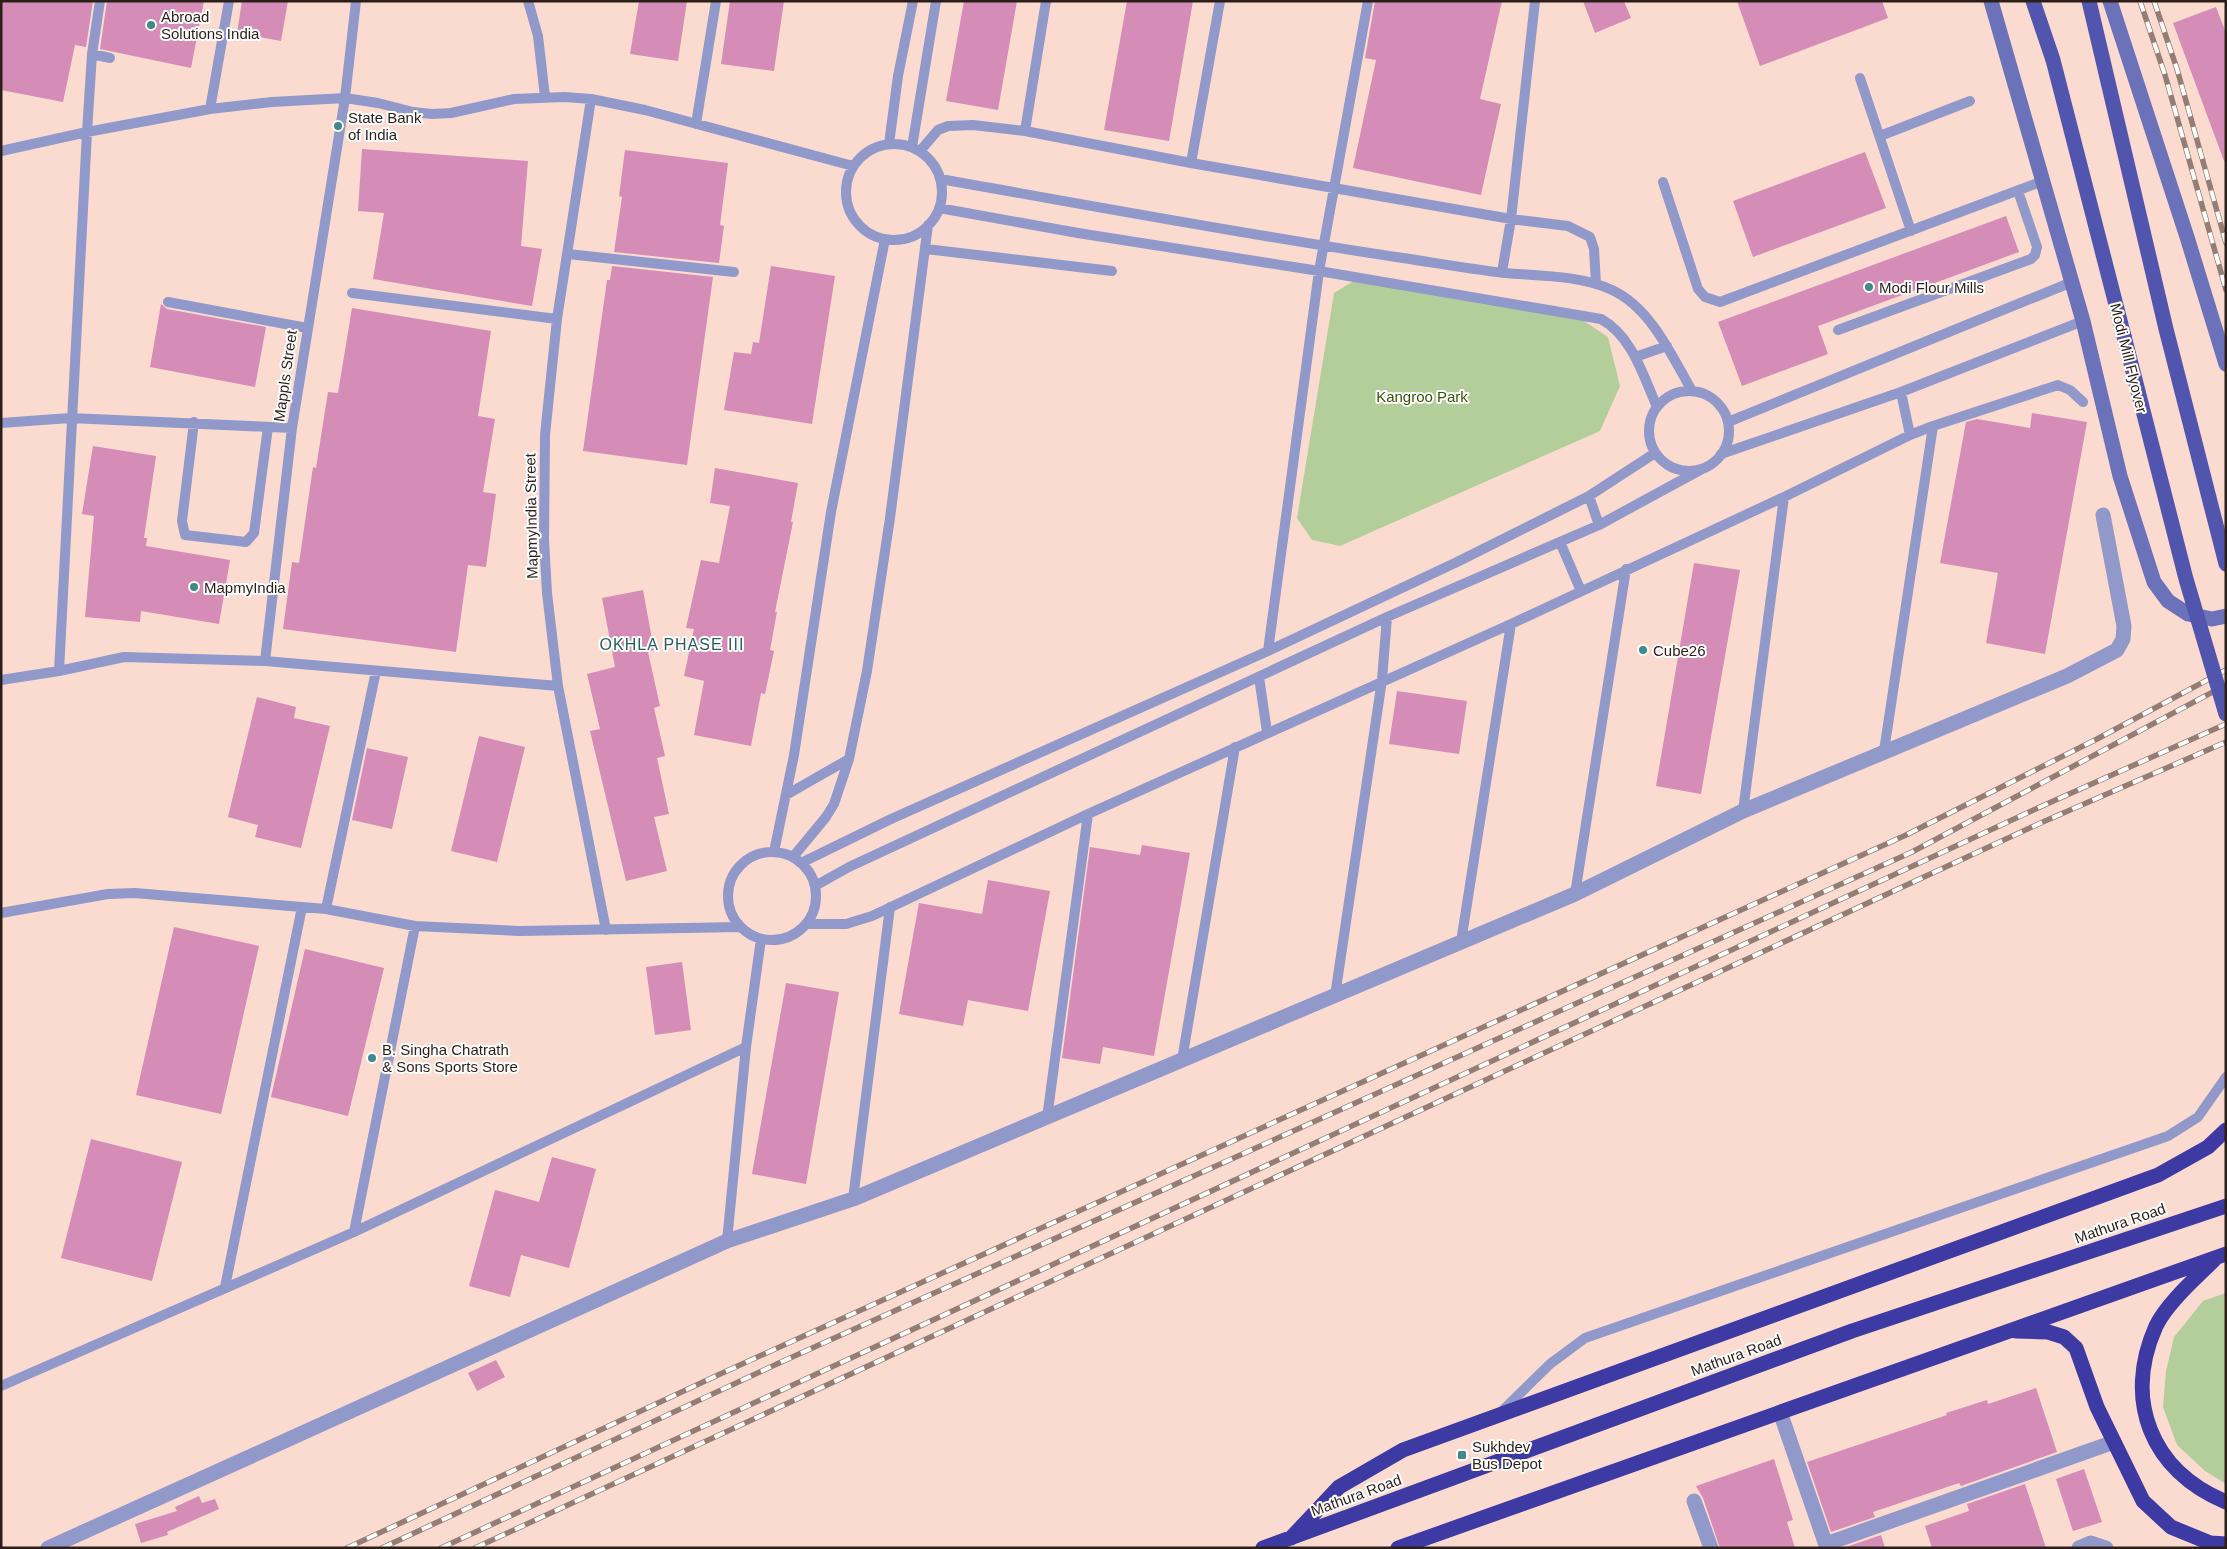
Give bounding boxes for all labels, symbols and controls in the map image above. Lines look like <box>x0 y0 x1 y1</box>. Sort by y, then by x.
place label: Abroad Solutions India <box>161 8 260 42</box>
marker: Abroad Solutions India <box>145 19 157 31</box>
place label: State Bank of India <box>348 109 422 143</box>
marker: State Bank of India <box>332 120 344 132</box>
place label: Modi Flour Mills <box>1879 279 1984 296</box>
marker: Modi Flour Mills <box>1863 281 1875 293</box>
street label: Modi Mill Flyover <box>2107 301 2151 415</box>
street label: Mappls Street <box>270 328 300 423</box>
park label: Kangroo Park <box>1376 388 1468 405</box>
street label: MapmyIndia Street <box>521 452 541 579</box>
place label: MapmyIndia <box>204 579 286 596</box>
marker: MapmyIndia <box>188 581 200 593</box>
district label: OKHLA PHASE III <box>600 636 744 653</box>
place label: Cube26 <box>1653 642 1706 659</box>
marker: Cube26 <box>1637 644 1649 656</box>
place label: B. Singha Chatrath & Sons Sports Store <box>382 1041 518 1075</box>
marker: B. Singha Chatrath & Sons Sports Store <box>366 1052 378 1064</box>
street label: Mathura Road <box>2072 1199 2168 1247</box>
street label: Mathura Road <box>1688 1331 1784 1379</box>
place label: Sukhdev Bus Depot <box>1472 1438 1543 1472</box>
marker: Sukhdev Bus Depot <box>1456 1449 1468 1461</box>
street label: Mathura Road <box>1308 1471 1404 1519</box>

